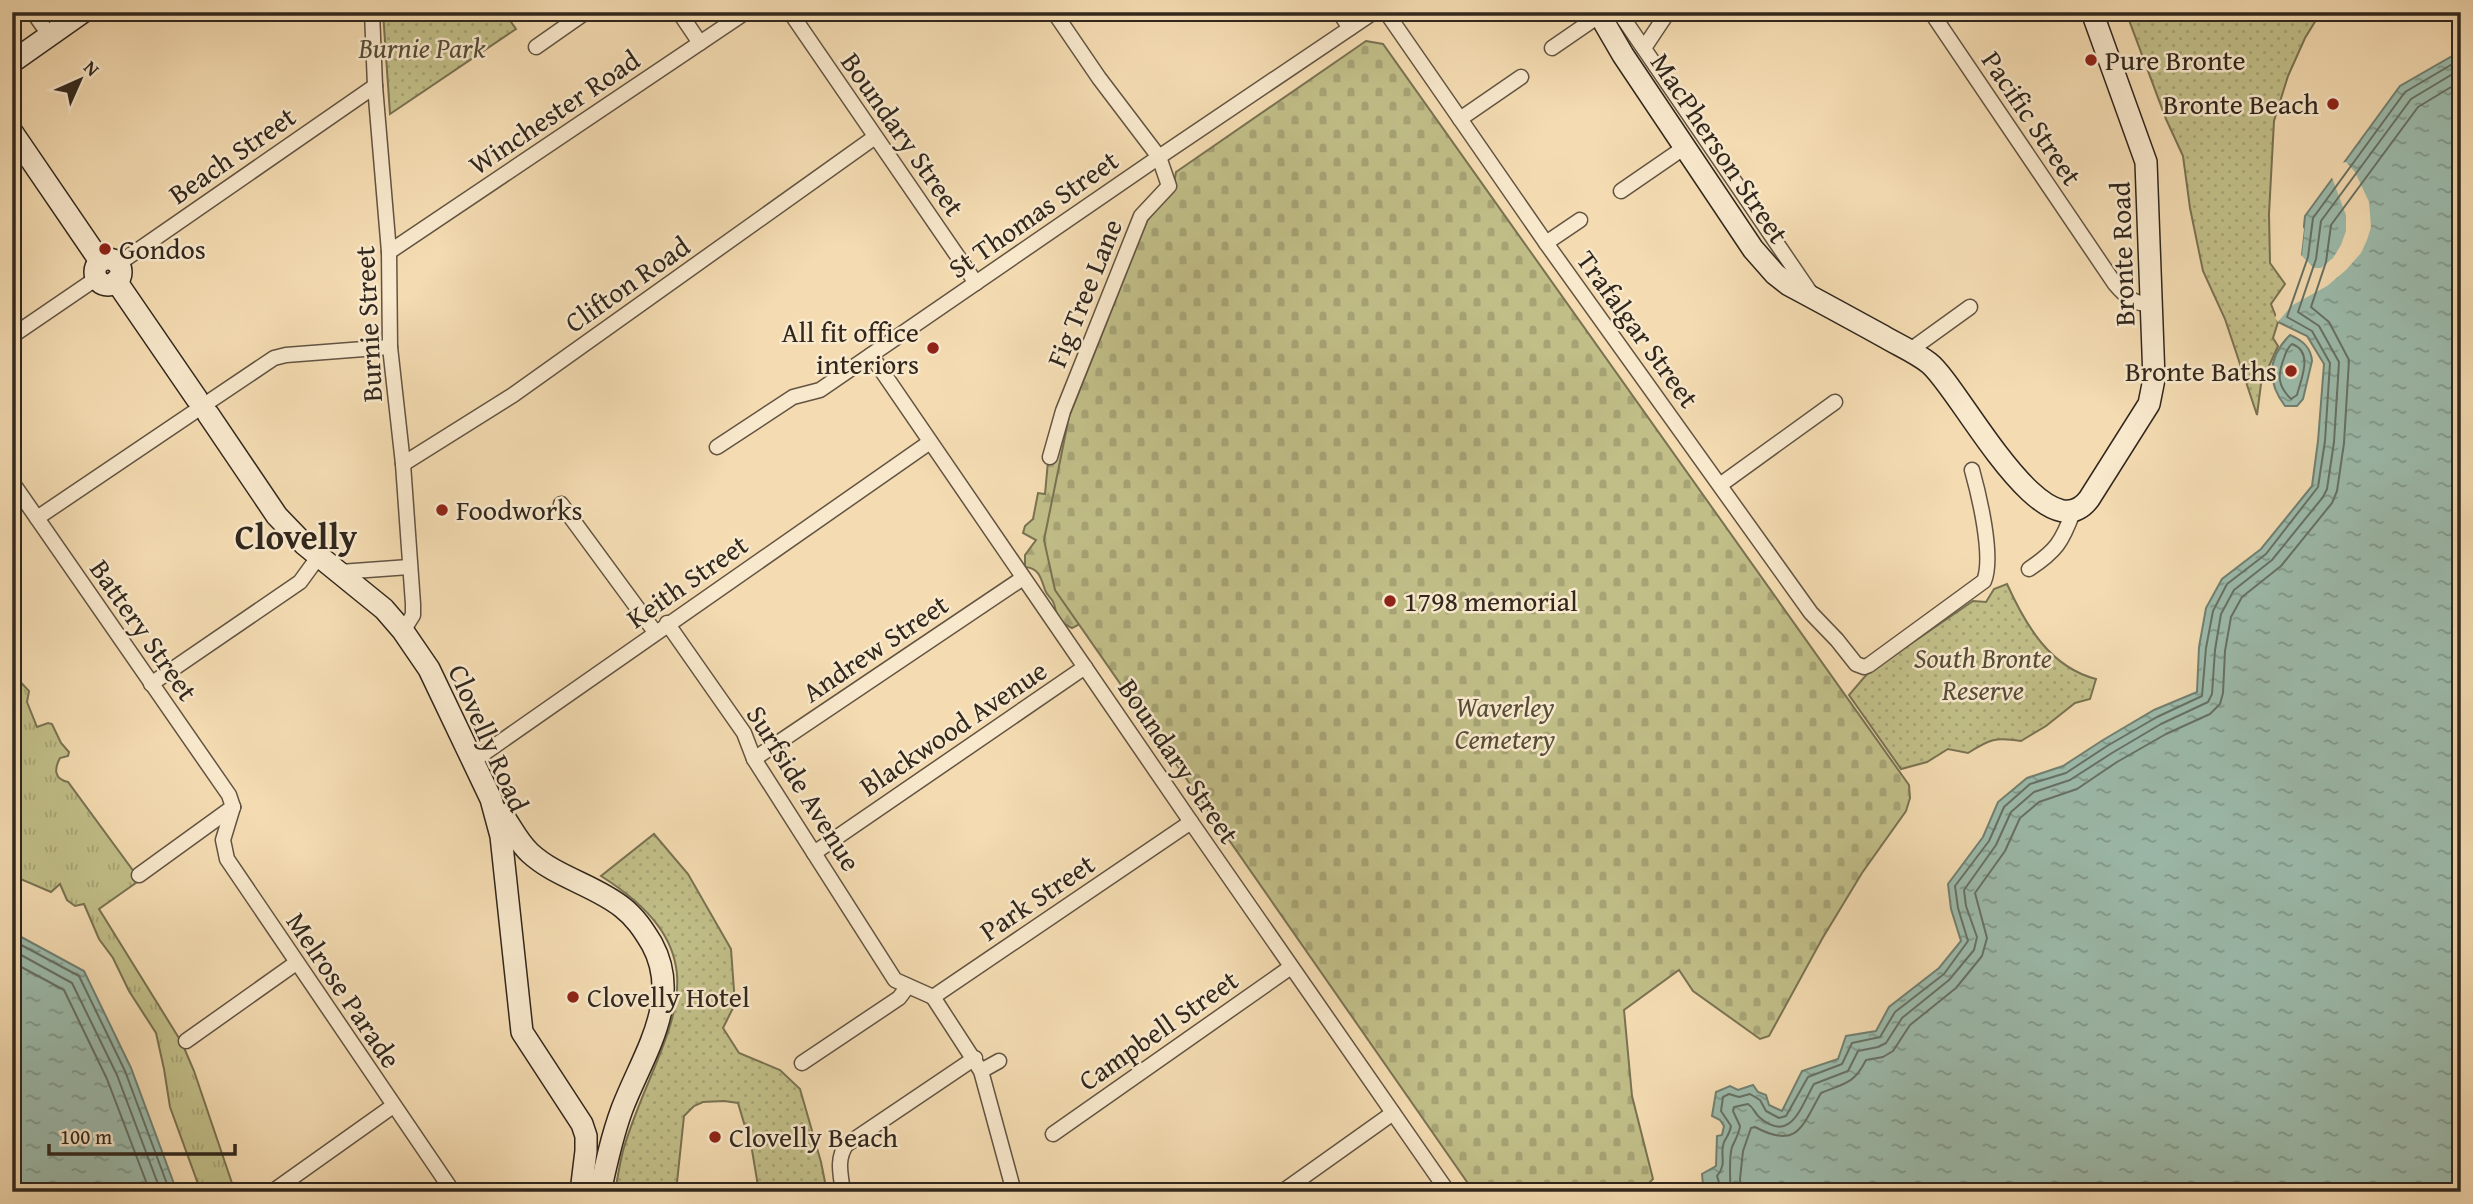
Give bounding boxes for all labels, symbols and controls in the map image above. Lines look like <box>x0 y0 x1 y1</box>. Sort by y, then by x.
park label: Burnie Park <box>358 27 486 68</box>
street label: Winchester Road <box>460 39 648 184</box>
place label: Pure Bronte <box>2105 39 2246 80</box>
street label: Pacific Street <box>1972 42 2093 193</box>
street label: Boundary Street <box>832 43 975 224</box>
street label: MacPherson Street <box>1641 44 1800 251</box>
north arrow <box>46 46 116 116</box>
marker: Pure Bronte <box>2083 52 2099 68</box>
text: N <box>78 54 107 83</box>
place label: Bronte Beach <box>2163 83 2319 124</box>
street label: Beach Street <box>160 96 304 214</box>
marker: Bronte Beach <box>2325 96 2341 112</box>
street label: St Thomas Street <box>939 139 1126 288</box>
street label: Bronte Road <box>2098 181 2145 327</box>
street label: Fig Tree Lane <box>1035 213 1132 373</box>
street label: Clifton Road <box>556 225 698 342</box>
place label: Gondos <box>119 228 206 269</box>
marker: Gondos <box>97 241 113 257</box>
street label: Trafalgar Street <box>1567 241 1710 416</box>
street label: Burnie Street <box>343 245 392 403</box>
place label: All fit office interiors <box>782 311 919 384</box>
marker: All fit office interiors <box>925 340 941 356</box>
place label: Bronte Baths <box>2125 350 2277 391</box>
marker: Bronte Baths <box>2283 363 2299 379</box>
place label: Foodworks <box>456 489 583 530</box>
marker: Foodworks <box>434 502 450 518</box>
district label: Clovelly <box>235 511 357 562</box>
street label: Keith Street <box>618 524 756 638</box>
street label: Battery Street <box>80 551 208 709</box>
place label: 1798 memorial <box>1404 580 1578 621</box>
street label: Andrew Street <box>793 583 956 712</box>
marker: 1798 memorial <box>1382 593 1398 609</box>
park label: South Bronte Reserve <box>1914 637 2052 710</box>
street label: Blackwood Avenue <box>851 650 1055 806</box>
street label: Clovelly Road <box>439 657 540 818</box>
street label: Boundary Street <box>1109 670 1250 852</box>
park label: Waverley Cemetery <box>1455 686 1555 759</box>
street label: Surfside Avenue <box>737 697 872 879</box>
street label: Park Street <box>971 843 1103 950</box>
street label: Melrose Parade <box>277 903 412 1076</box>
street label: Campbell Street <box>1069 959 1246 1100</box>
place label: Clovelly Hotel <box>587 976 750 1017</box>
marker: Clovelly Hotel <box>565 989 581 1005</box>
scale bar <box>49 1113 234 1157</box>
place label: Clovelly Beach <box>729 1116 898 1157</box>
text: 100 m <box>60 1121 112 1152</box>
marker: Clovelly Beach <box>707 1129 723 1145</box>

